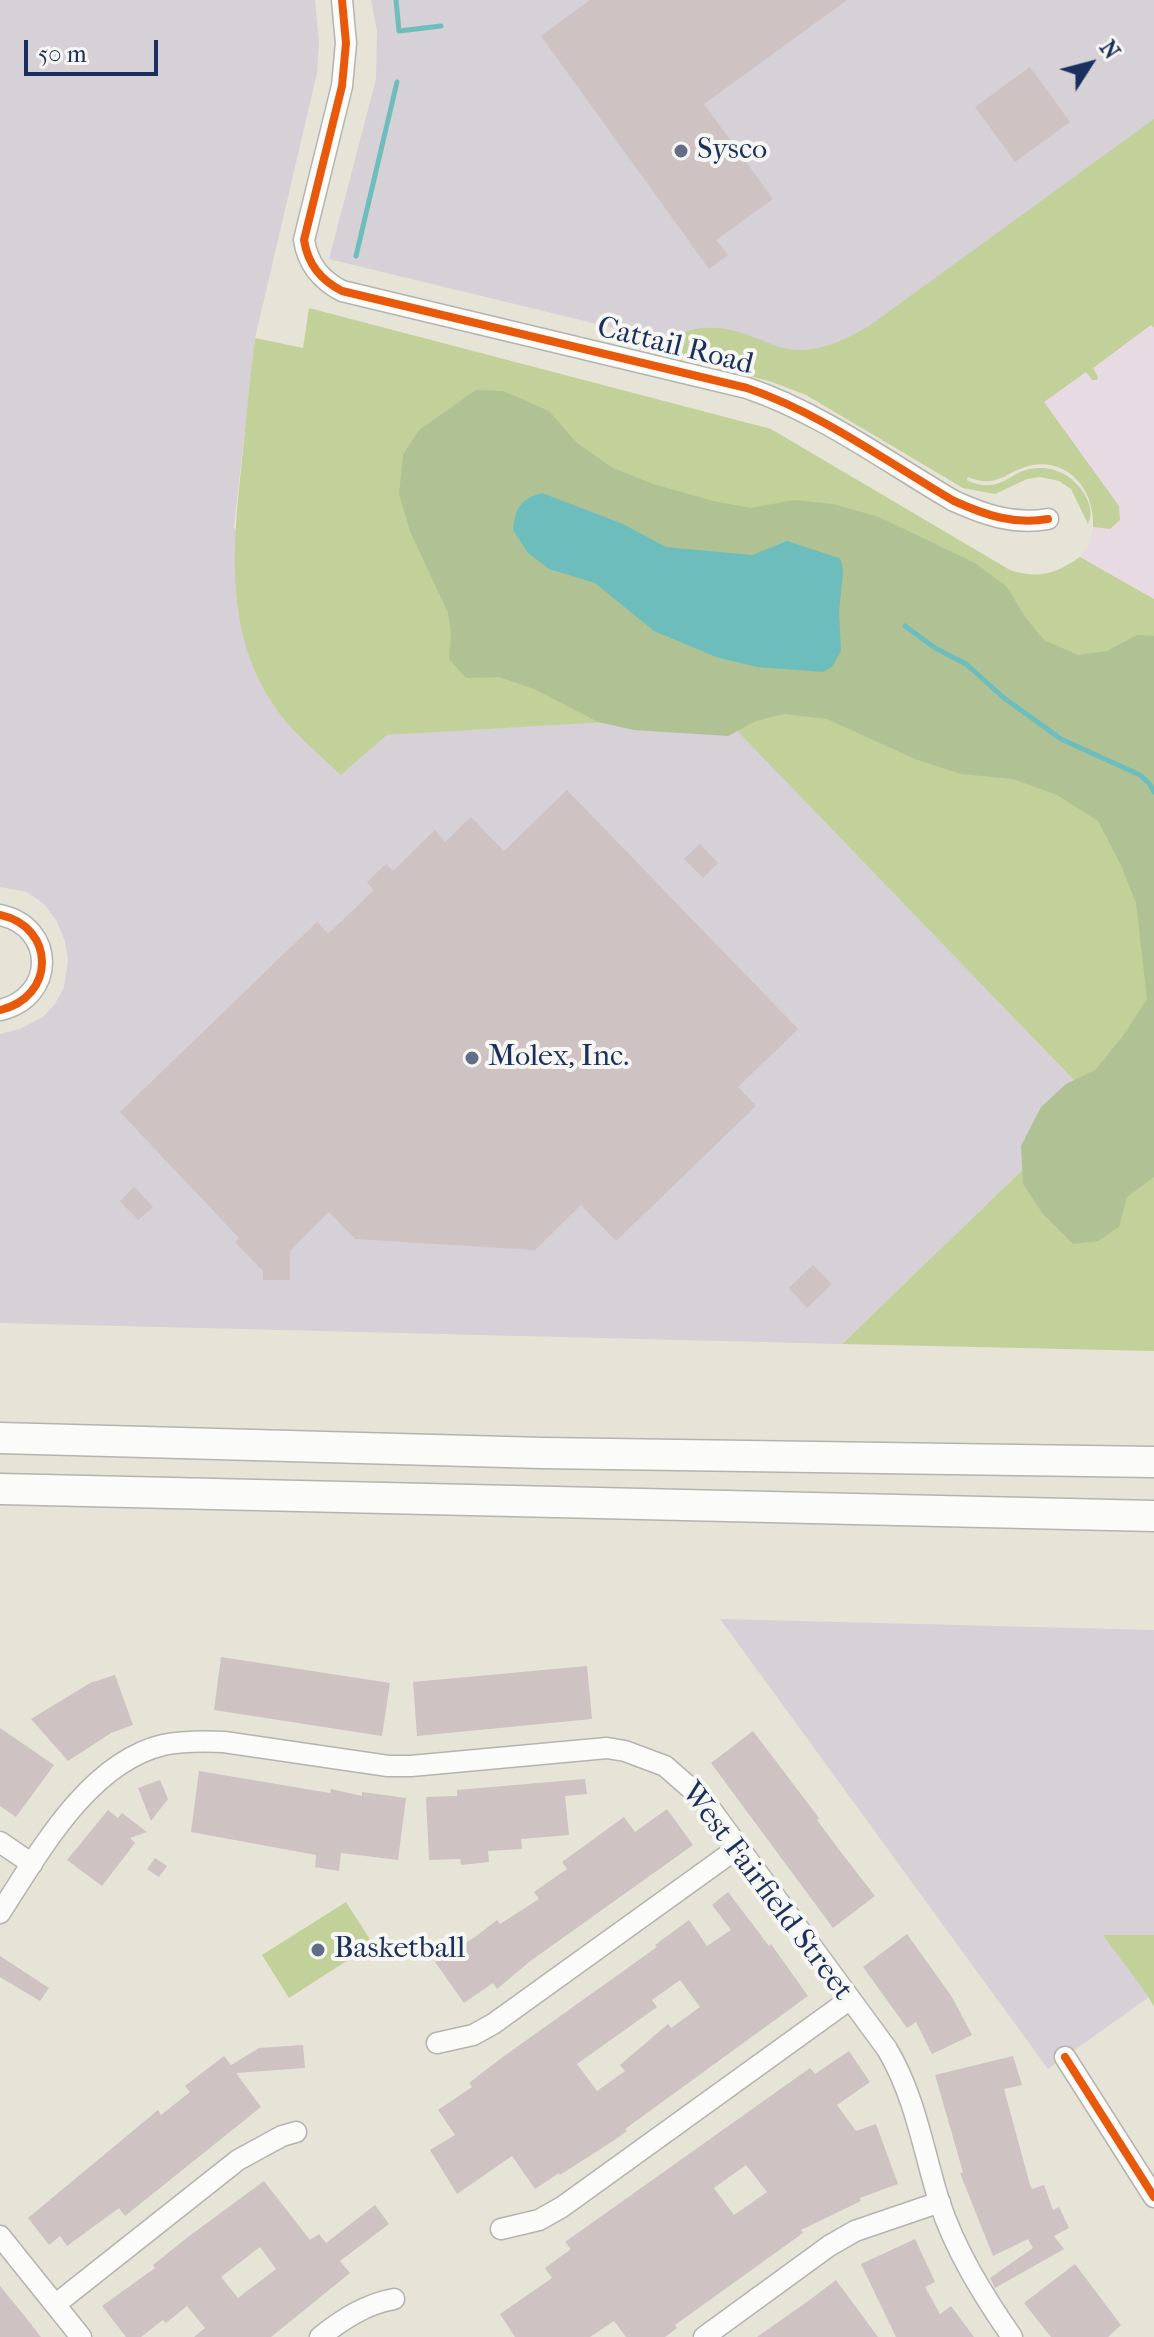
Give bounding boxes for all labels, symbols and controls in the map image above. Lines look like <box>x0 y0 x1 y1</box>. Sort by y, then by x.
scale bar <box>28 24 162 74</box>
north arrow <box>1050 24 1130 104</box>
text: N <box>1094 35 1125 64</box>
text: 50 m <box>38 40 87 68</box>
place label: Sysco <box>697 133 767 169</box>
marker: Sysco <box>672 142 690 160</box>
street label: Cattail Road <box>593 310 757 384</box>
place label: Molex, Inc. <box>488 1040 629 1076</box>
marker: Molex, Inc. <box>463 1049 481 1067</box>
street label: West Fairfield Street <box>672 1776 860 2008</box>
place label: Basketball <box>334 1932 465 1968</box>
marker: Basketball <box>309 1941 327 1959</box>

